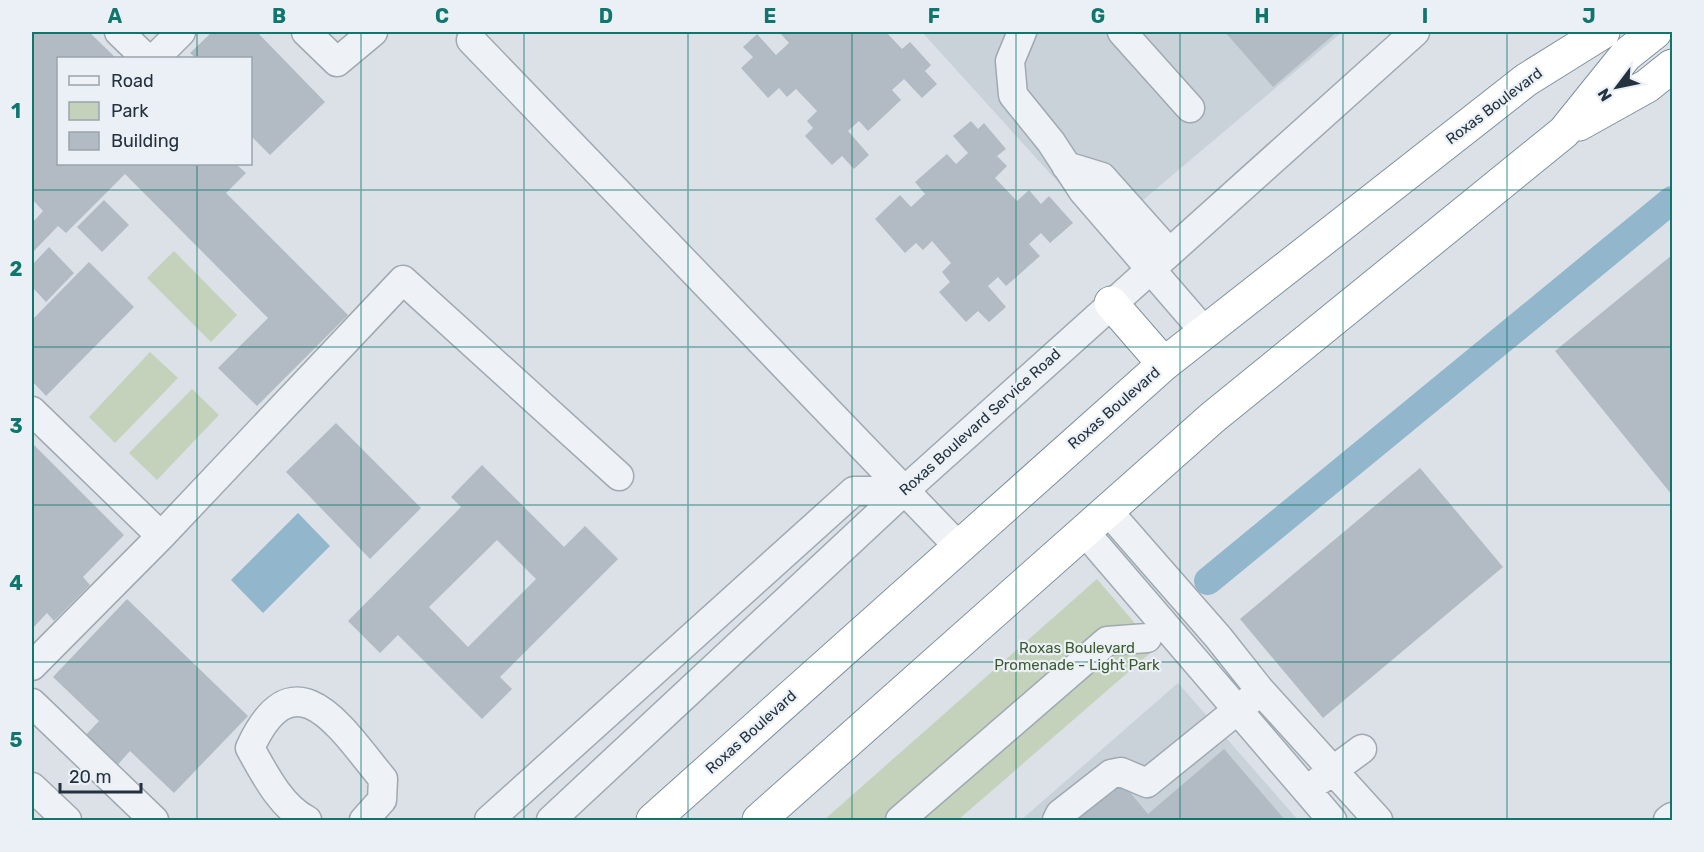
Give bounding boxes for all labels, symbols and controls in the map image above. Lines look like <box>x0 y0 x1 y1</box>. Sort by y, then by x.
text: A <box>108 4 123 28</box>
text: B <box>272 4 286 28</box>
text: C <box>435 4 449 28</box>
text: D <box>599 4 613 28</box>
text: E <box>764 4 776 28</box>
text: F <box>928 4 940 28</box>
text: G <box>1091 4 1105 28</box>
text: H <box>1255 4 1269 28</box>
text: I <box>1422 4 1428 28</box>
text: J <box>1582 4 1596 28</box>
legend <box>57 57 252 165</box>
north arrow <box>1587 57 1647 117</box>
street label: Roxas Boulevard <box>1442 64 1546 148</box>
text: Road <box>111 70 154 92</box>
text: N <box>1594 85 1616 105</box>
text: 1 <box>11 99 21 123</box>
text: Park <box>111 100 149 122</box>
text: Building <box>111 130 179 152</box>
text: 2 <box>10 257 23 281</box>
street label: Roxas Boulevard Service Road <box>896 345 1064 499</box>
street label: Roxas Boulevard <box>1064 363 1164 453</box>
text: 3 <box>9 414 23 438</box>
text: 4 <box>9 571 23 595</box>
park label: Roxas Boulevard Promenade - Light Park <box>994 639 1160 674</box>
street label: Roxas Boulevard <box>702 687 800 777</box>
text: 5 <box>10 728 23 752</box>
scale bar <box>60 756 141 794</box>
text: 20 m <box>69 766 111 788</box>

